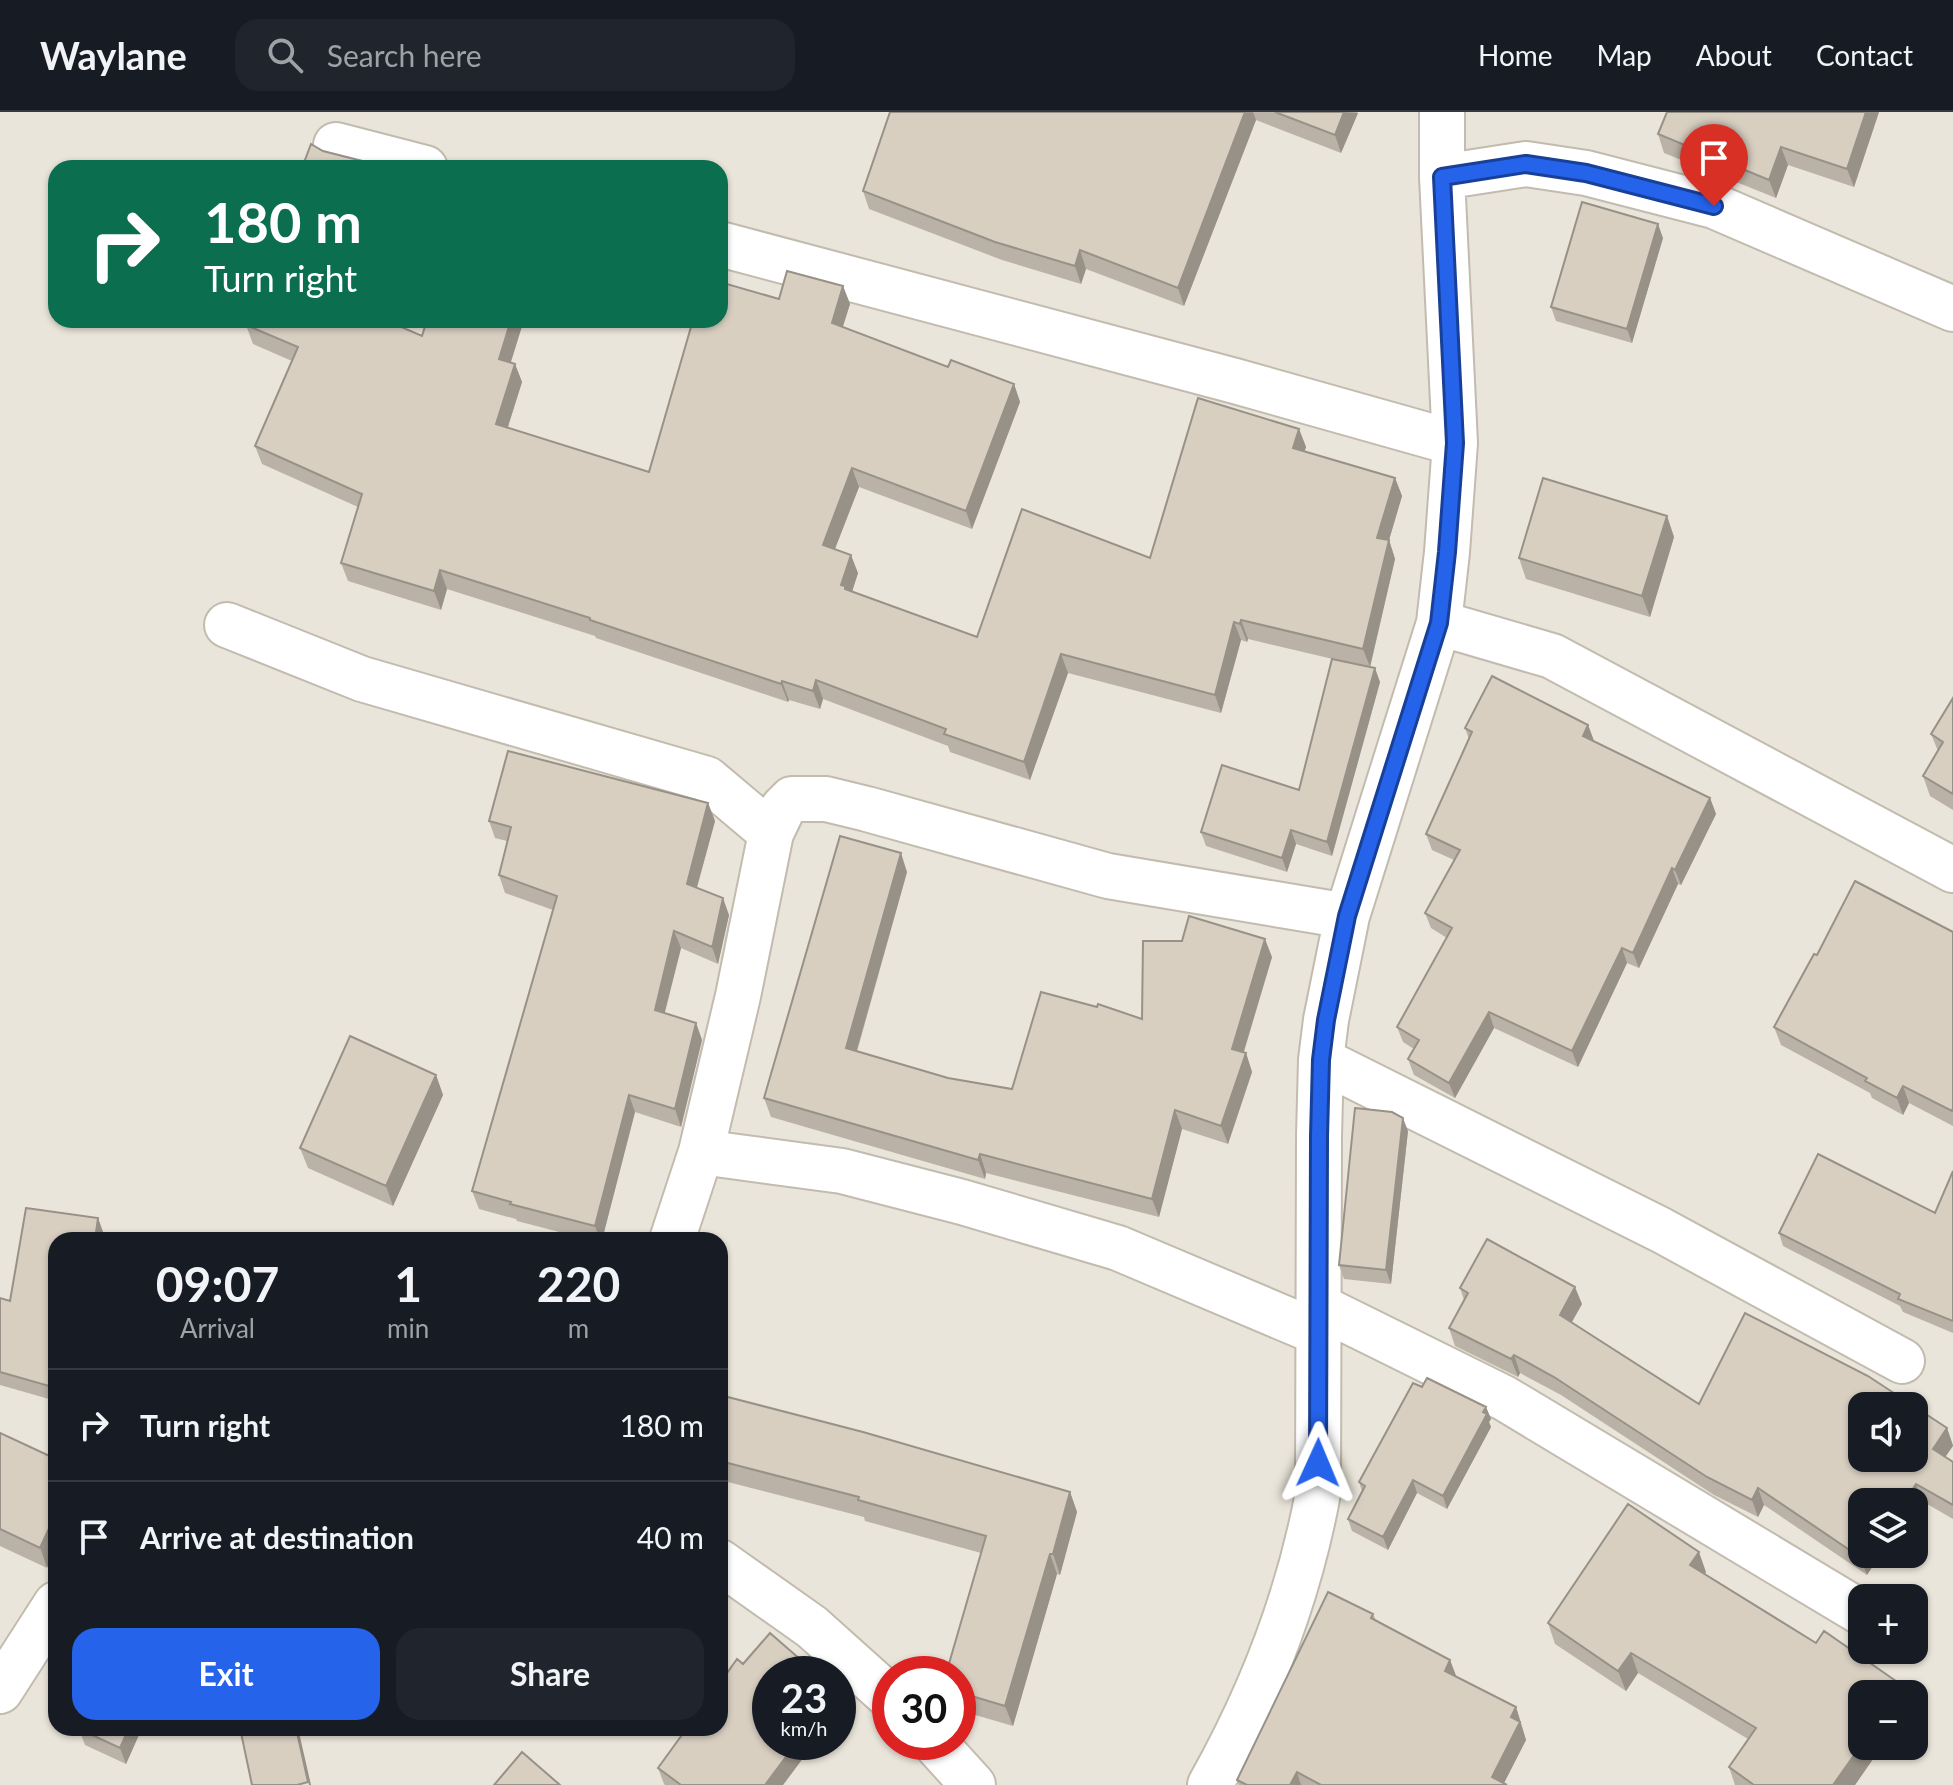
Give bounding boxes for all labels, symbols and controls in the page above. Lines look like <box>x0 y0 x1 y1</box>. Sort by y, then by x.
search box <box>235 19 795 91</box>
text: Waylane <box>40 32 187 78</box>
icon: search <box>263 33 307 77</box>
text: Search here <box>327 37 482 73</box>
text: Home <box>1478 38 1553 72</box>
text: Map <box>1597 38 1652 72</box>
text: About <box>1696 38 1772 72</box>
text: Contact <box>1816 38 1913 72</box>
pin <box>1680 124 1748 206</box>
icon: arrive <box>1692 136 1736 180</box>
text: 180 m <box>204 188 362 255</box>
icon: right <box>72 192 176 296</box>
text: Turn right <box>204 256 357 300</box>
text: 09:07 <box>156 1255 279 1312</box>
text: 1 <box>394 1255 422 1312</box>
text: 220 <box>537 1255 620 1312</box>
text: Arrival <box>180 1312 255 1344</box>
text: min <box>387 1312 429 1344</box>
text: m <box>568 1312 589 1344</box>
map controls <box>1848 1392 1928 1760</box>
button: sound <box>1848 1392 1928 1472</box>
icon: right <box>72 1403 116 1447</box>
text: Turn right <box>140 1407 270 1443</box>
text: 180 m <box>619 1407 704 1443</box>
position arrow <box>1276 1421 1360 1505</box>
button: layers <box>1848 1488 1928 1568</box>
icon: arrive <box>72 1515 116 1559</box>
text: Arrive at destination <box>140 1519 414 1555</box>
text: 40 m <box>637 1519 704 1555</box>
button: + <box>1848 1584 1928 1664</box>
button: Exit <box>72 1628 380 1720</box>
button: Share <box>396 1628 704 1720</box>
speed limit sign: 30 <box>872 1656 976 1760</box>
text: 23 <box>781 1674 827 1722</box>
button: − <box>1848 1680 1928 1760</box>
text: km/h <box>781 1716 827 1740</box>

